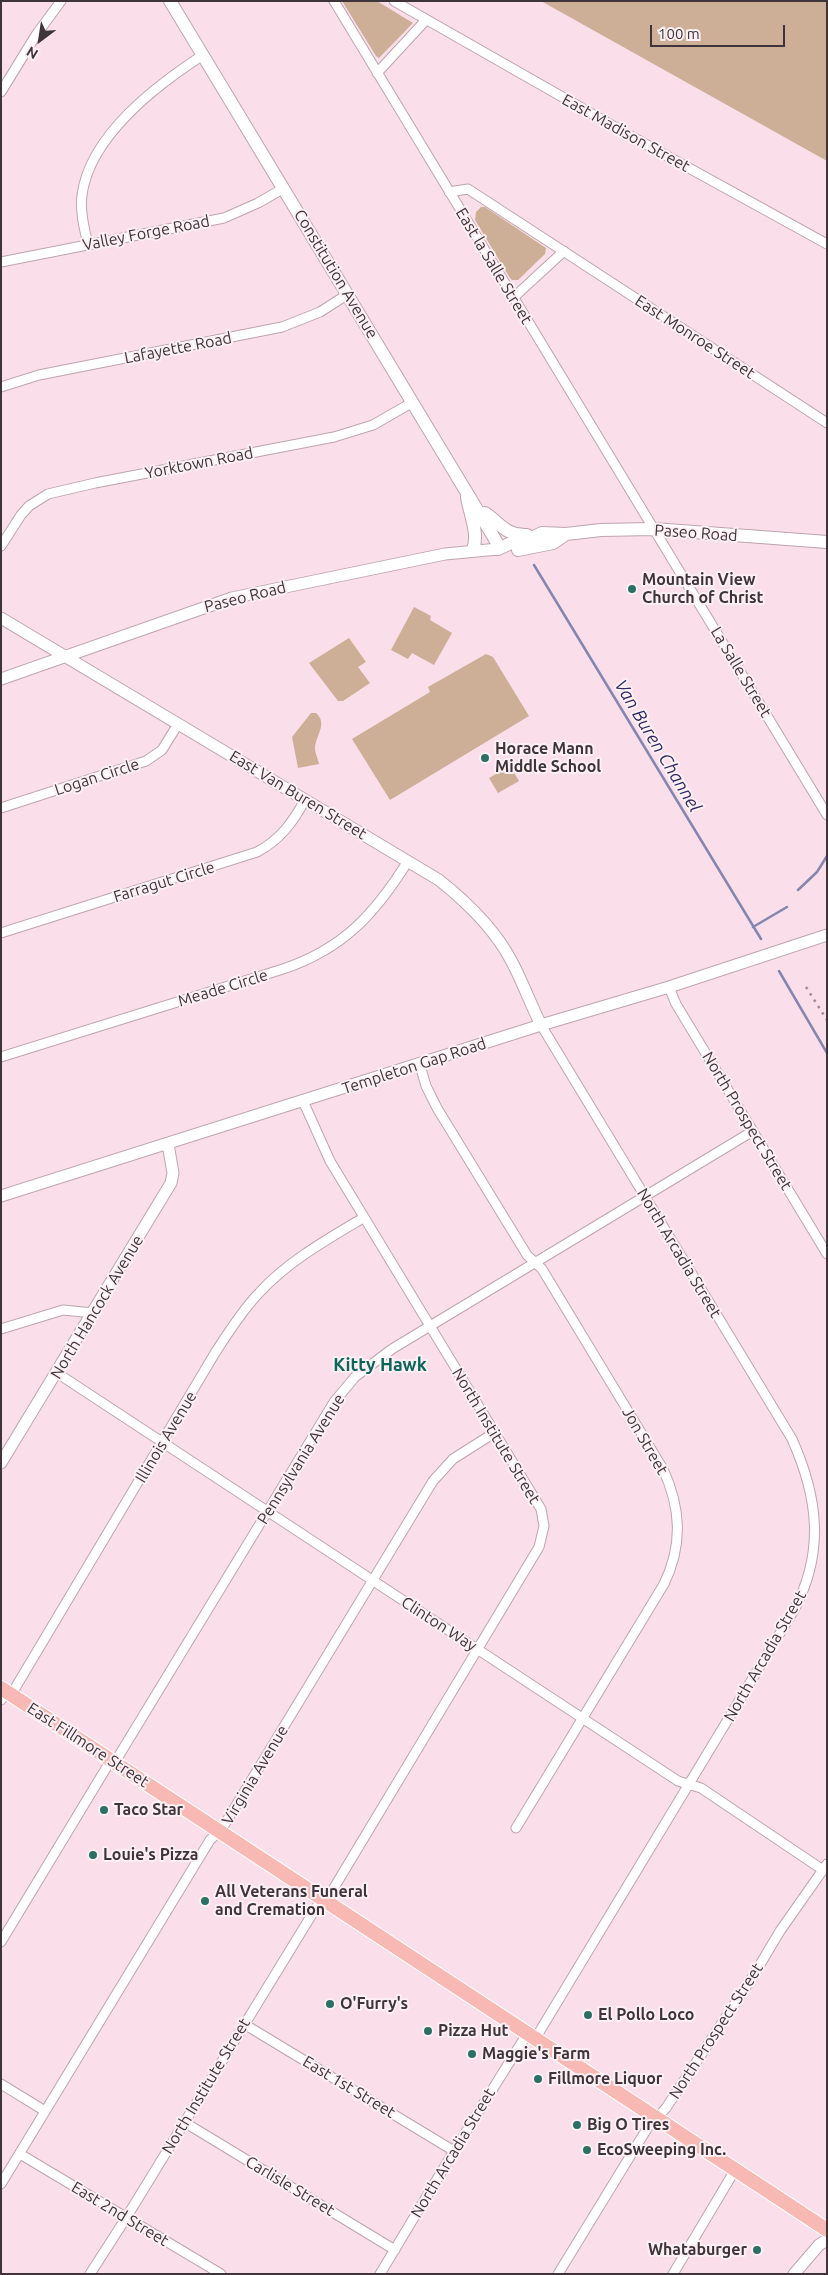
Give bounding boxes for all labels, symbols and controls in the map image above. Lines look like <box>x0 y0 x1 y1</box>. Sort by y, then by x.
north arrow <box>15 15 65 65</box>
scale bar <box>653 15 788 47</box>
text: 100 m <box>658 25 700 42</box>
text: N <box>24 43 41 62</box>
street label: East Madison Street <box>559 90 693 176</box>
street label: East la Salle Street <box>452 204 536 328</box>
street label: Constitution Avenue <box>290 206 382 342</box>
street label: Valley Forge Road <box>81 211 211 255</box>
street label: East Monroe Street <box>631 291 759 383</box>
street label: Lafayette Road <box>123 328 233 368</box>
street label: Yorktown Road <box>143 443 255 483</box>
street label: Paseo Road <box>654 521 738 545</box>
place label: Mountain View Church of Christ <box>642 570 763 608</box>
street label: Paseo Road <box>202 578 288 616</box>
marker: Mountain View Church of Christ <box>626 583 638 595</box>
street label: La Salle Street <box>706 623 776 721</box>
water label: Van Buren Channel <box>610 676 706 816</box>
place label: Horace Mann Middle School <box>495 739 601 777</box>
street label: East Van Buren Street <box>226 746 370 844</box>
marker: Horace Mann Middle School <box>479 752 491 764</box>
street label: Logan Circle <box>52 754 142 800</box>
street label: Farragut Circle <box>111 857 217 907</box>
street label: Meade Circle <box>176 965 270 1011</box>
street label: Templeton Gap Road <box>340 1034 488 1098</box>
street label: North Prospect Street <box>698 1048 796 1194</box>
street label: North Arcadia Street <box>633 1185 725 1321</box>
street label: North Hancock Avenue <box>46 1232 148 1382</box>
district label: Kitty Hawk <box>333 1354 427 1376</box>
street label: North Institute Street <box>448 1365 544 1507</box>
street label: Illinois Avenue <box>131 1388 201 1486</box>
street label: Pennsylvania Avenue <box>253 1390 349 1528</box>
street label: Jon Street <box>618 1404 672 1478</box>
street label: North Arcadia Street <box>720 1587 810 1725</box>
street label: Clinton Way <box>398 1593 480 1655</box>
street label: East Fillmore Street <box>24 1699 152 1791</box>
street label: Virginia Avenue <box>218 1722 292 1828</box>
place label: Taco Star <box>114 1800 183 1820</box>
marker: Taco Star <box>98 1804 110 1816</box>
place label: Louie's Pizza <box>103 1845 198 1865</box>
marker: Louie's Pizza <box>87 1849 99 1861</box>
place label: All Veterans Funeral and Cremation <box>215 1882 368 1920</box>
marker: All Veterans Funeral and Cremation <box>199 1895 211 1907</box>
street label: North Prospect Street <box>665 1959 767 2103</box>
place label: O'Furry's <box>340 1994 408 2014</box>
marker: O'Furry's <box>324 1998 336 2010</box>
place label: El Pollo Loco <box>598 2005 694 2025</box>
marker: El Pollo Loco <box>582 2009 594 2021</box>
street label: North Institute Street <box>158 2015 254 2157</box>
place label: Pizza Hut <box>438 2021 508 2041</box>
marker: Pizza Hut <box>422 2025 434 2037</box>
place label: Maggie's Farm <box>482 2044 590 2064</box>
marker: Maggie's Farm <box>466 2048 478 2060</box>
street label: East 1st Street <box>299 2052 399 2122</box>
place label: Fillmore Liquor <box>548 2069 662 2089</box>
marker: Fillmore Liquor <box>532 2073 544 2085</box>
street label: North Arcadia Street <box>407 2085 499 2221</box>
place label: Big O Tires <box>587 2115 669 2135</box>
marker: Big O Tires <box>571 2119 583 2131</box>
place label: EcoSweeping Inc. <box>597 2140 726 2160</box>
marker: EcoSweeping Inc. <box>581 2144 593 2156</box>
street label: Carlisle Street <box>242 2152 338 2220</box>
street label: East 2nd Street <box>68 2177 172 2251</box>
place label: Whataburger <box>648 2240 747 2260</box>
marker: Whataburger <box>751 2244 763 2256</box>

